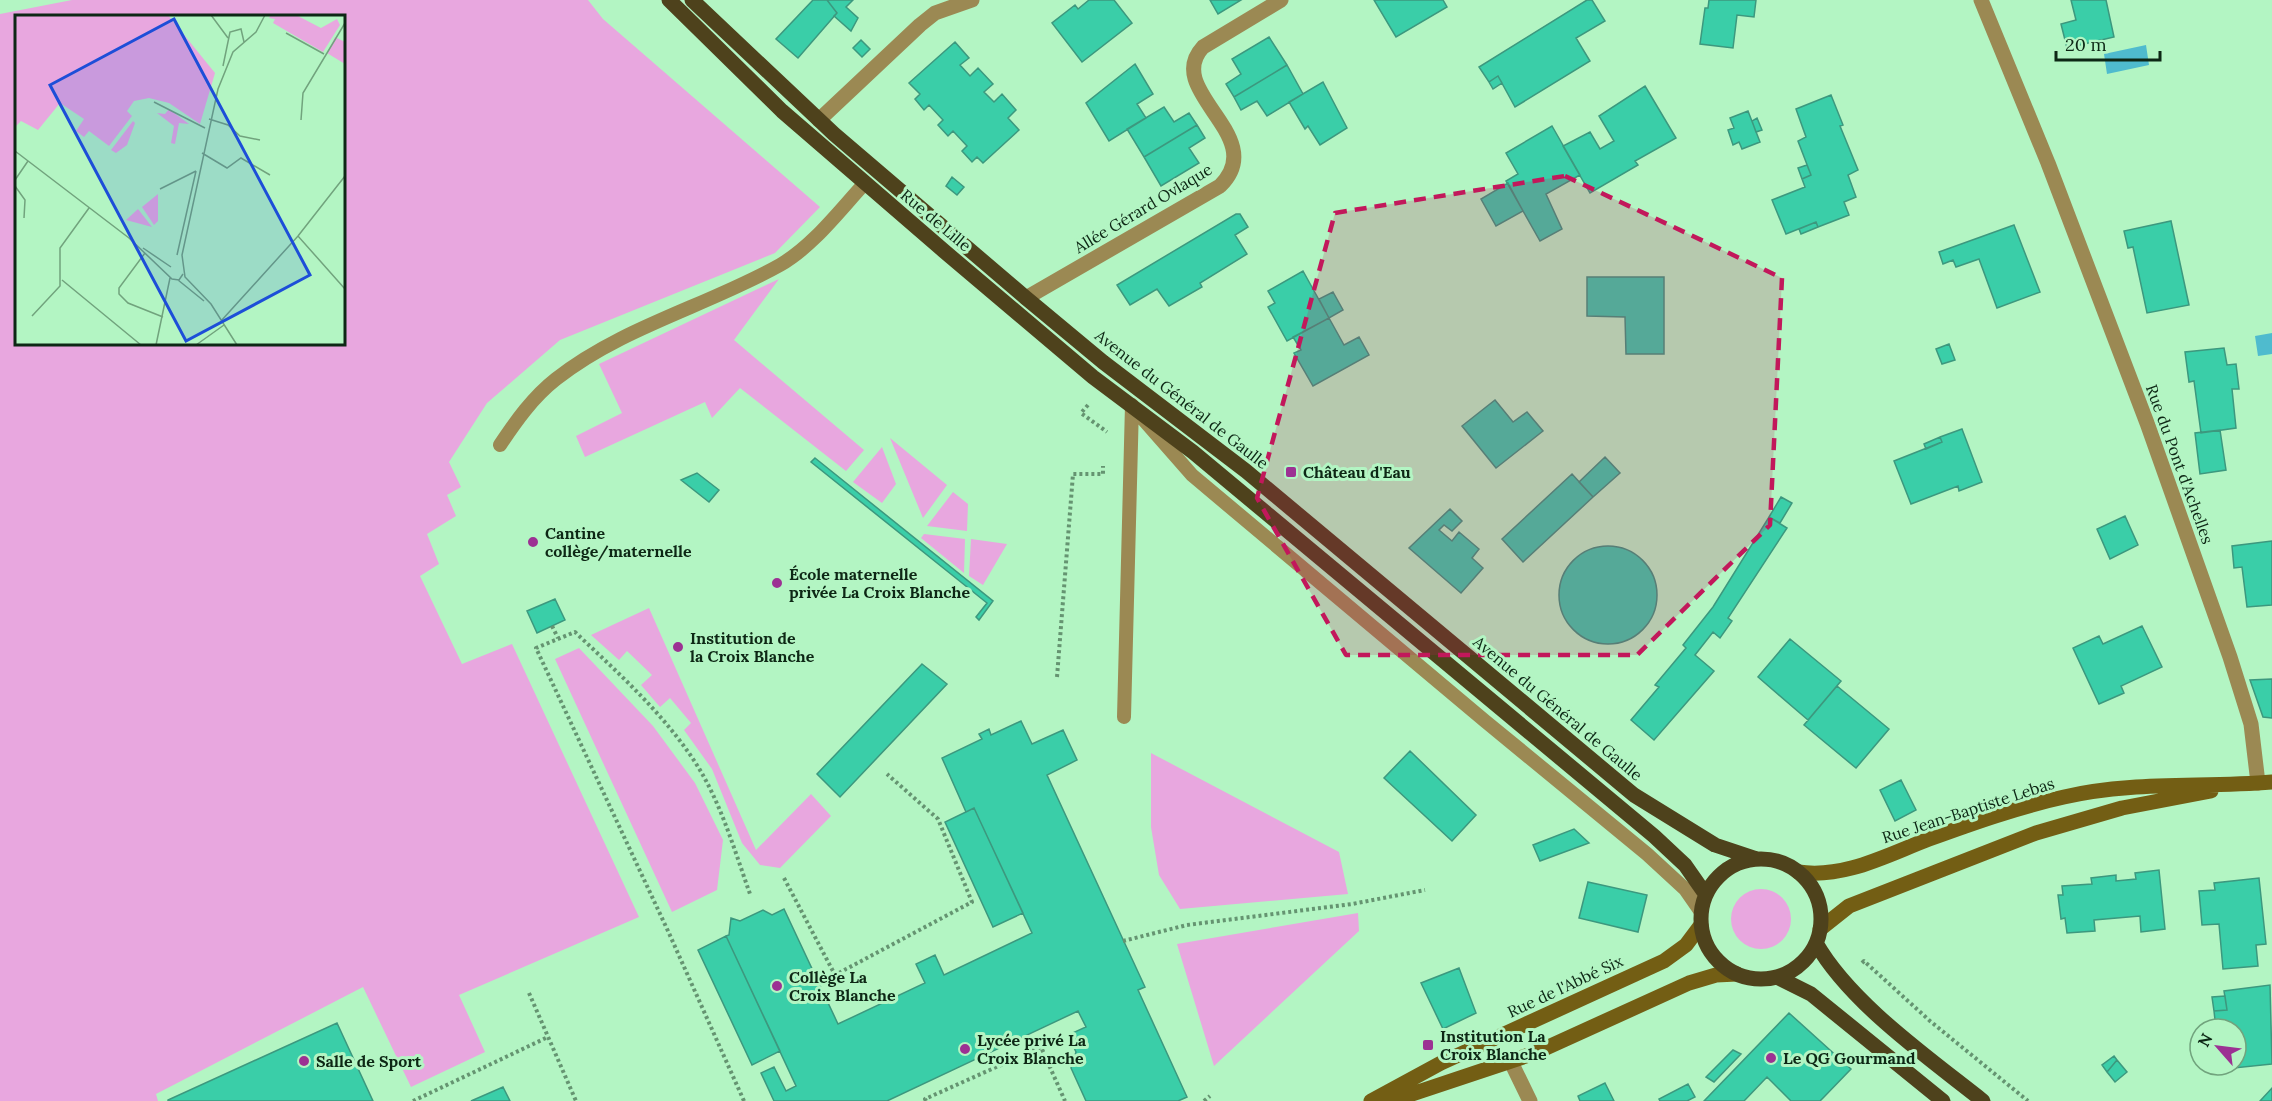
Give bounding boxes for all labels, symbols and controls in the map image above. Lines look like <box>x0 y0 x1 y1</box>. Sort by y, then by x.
inset map <box>15 15 345 345</box>
scale bar <box>2056 24 2160 62</box>
text: 20 m <box>2065 33 2107 56</box>
street label: Allée Gérard Ovlaque <box>1070 159 1216 258</box>
street label: Rue de Lille <box>897 185 976 256</box>
street label: Avenue du Général de Gaulle <box>1091 324 1273 473</box>
street label: Rue du Pont d'Achelles <box>2142 381 2218 547</box>
place label: Château d'Eau <box>1303 462 1411 482</box>
marker: Château d'Eau <box>1284 465 1298 479</box>
place label: Cantine collège/maternelle <box>545 523 692 562</box>
marker: Cantine collège/maternelle <box>526 535 540 549</box>
place label: École maternelle privée La Croix Blanche <box>789 564 971 602</box>
marker: École maternelle privée La Croix Blanche <box>770 576 784 590</box>
place label: Institution de la Croix Blanche <box>690 628 815 666</box>
street label: Avenue du Général de Gaulle <box>1469 631 1647 785</box>
marker: Institution de la Croix Blanche <box>671 640 685 654</box>
street label: Rue Jean-Baptiste Lebas <box>1879 773 2057 847</box>
street label: Rue de l'Abbé Six <box>1504 950 1626 1022</box>
place label: Collège La Croix Blanche <box>789 967 896 1005</box>
marker: Collège La Croix Blanche <box>770 979 784 993</box>
north arrow <box>2188 1017 2248 1077</box>
place label: Institution La Croix Blanche <box>1440 1026 1547 1064</box>
place label: Lycée privé La Croix Blanche <box>977 1030 1087 1068</box>
text: N <box>2193 1030 2216 1050</box>
marker: Institution La Croix Blanche <box>1421 1038 1435 1052</box>
marker: Lycée privé La Croix Blanche <box>958 1042 972 1056</box>
place label: Le QG Gourmand <box>1783 1048 1916 1068</box>
place label: Salle de Sport <box>316 1051 422 1071</box>
marker: Le QG Gourmand <box>1764 1051 1778 1065</box>
marker: Salle de Sport <box>297 1054 311 1068</box>

